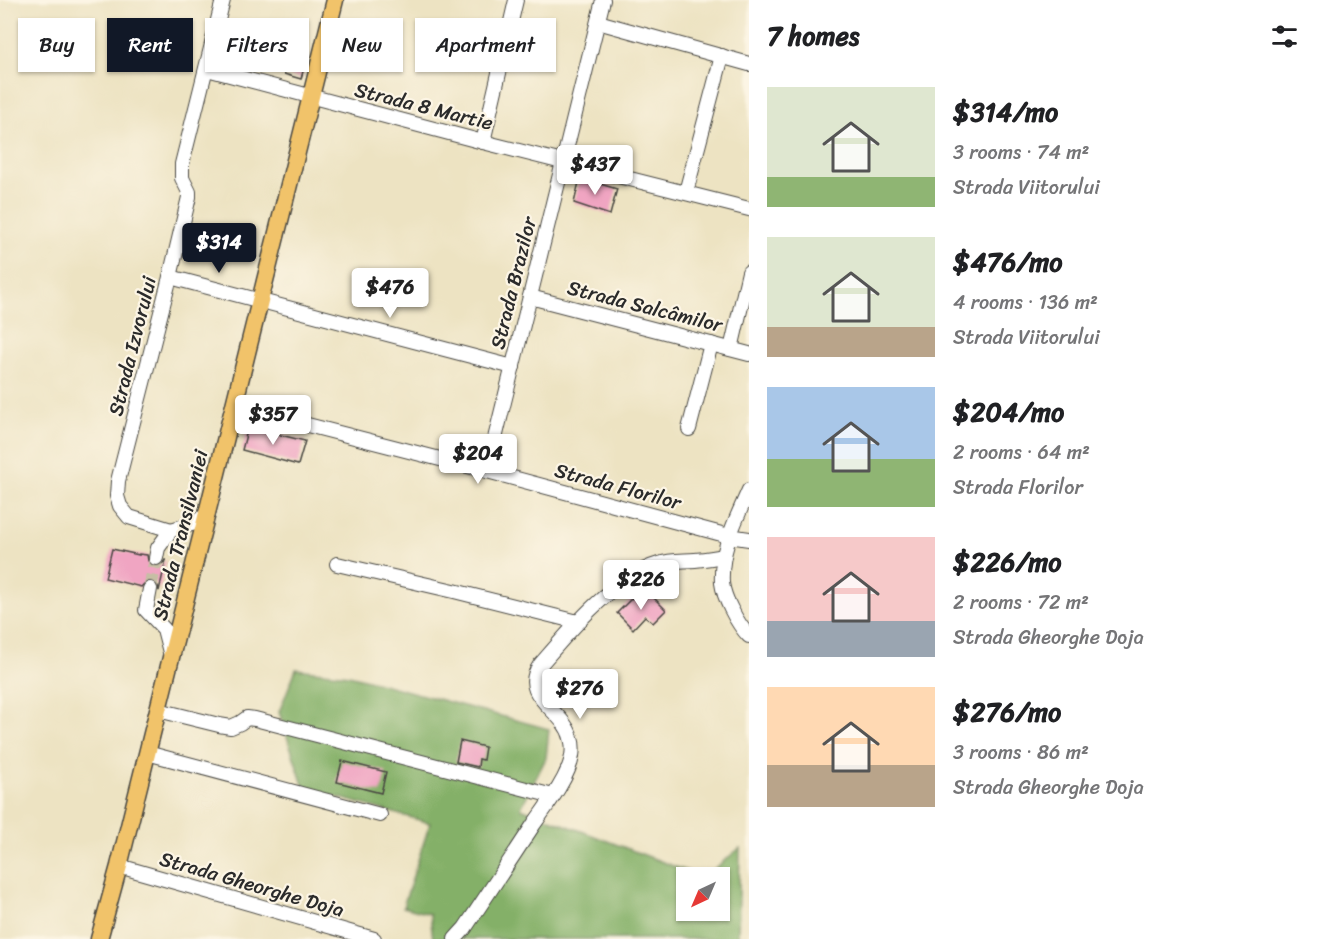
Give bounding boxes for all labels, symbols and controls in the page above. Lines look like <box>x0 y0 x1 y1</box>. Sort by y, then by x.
text: 7 homes <box>767 13 859 59</box>
chip: Buy <box>18 18 95 72</box>
chip: Rent <box>107 18 193 72</box>
chip: Filters <box>205 18 309 72</box>
chip: New <box>321 18 403 72</box>
chip: Apartment <box>415 18 556 72</box>
icon: filters <box>1268 20 1301 53</box>
street label: Strada 8 Martie <box>351 72 497 141</box>
text: $314/mo <box>953 89 1058 135</box>
icon: home <box>815 111 887 183</box>
text: 3 rooms · 74 m² <box>953 135 1089 170</box>
pin: $437 <box>559 145 631 196</box>
text: $437 <box>571 147 619 182</box>
text: Strada Viitorului <box>953 170 1100 205</box>
street label: Strada Brazilor <box>480 212 547 353</box>
pin: $314 <box>183 223 255 274</box>
text: $314 <box>196 225 242 260</box>
text: $476/mo <box>953 239 1062 285</box>
icon: home <box>815 261 887 333</box>
pin: $476 <box>354 268 426 319</box>
text: $476 <box>366 270 414 305</box>
street label: Strada Salcâmilor <box>564 270 728 343</box>
street label: Strada Izvorului <box>98 272 167 420</box>
text: 4 rooms · 136 m² <box>953 285 1098 320</box>
text: Strada Viitorului <box>953 320 1100 355</box>
text: $204/mo <box>953 389 1064 435</box>
pin: $357 <box>237 395 309 446</box>
text: $357 <box>249 397 297 432</box>
icon: home <box>815 411 887 483</box>
pin: $204 <box>442 434 514 485</box>
text: 2 rooms · 64 m² <box>953 435 1090 470</box>
text: $204 <box>453 436 503 471</box>
street label: Strada Transilvaniei <box>142 445 219 624</box>
street label: Strada Florilor <box>551 453 687 521</box>
text: Strada Florilor <box>953 470 1083 505</box>
text: $226/mo <box>953 539 1061 585</box>
pin: $226 <box>605 560 677 611</box>
icon: home <box>815 561 887 633</box>
text: $226 <box>617 562 665 597</box>
text: 2 rooms · 72 m² <box>953 585 1089 620</box>
text: Strada Gheorghe Doja <box>953 620 1144 655</box>
pin: $276 <box>544 669 616 720</box>
text: $276 <box>556 671 604 706</box>
text: $276/mo <box>953 689 1061 735</box>
icon: home <box>815 711 887 783</box>
text: 3 rooms · 86 m² <box>953 735 1089 770</box>
text: Strada Gheorghe Doja <box>953 770 1144 805</box>
street label: Strada Gheorghe Doja <box>155 841 348 928</box>
north arrow <box>676 867 730 921</box>
map controls <box>676 867 730 921</box>

